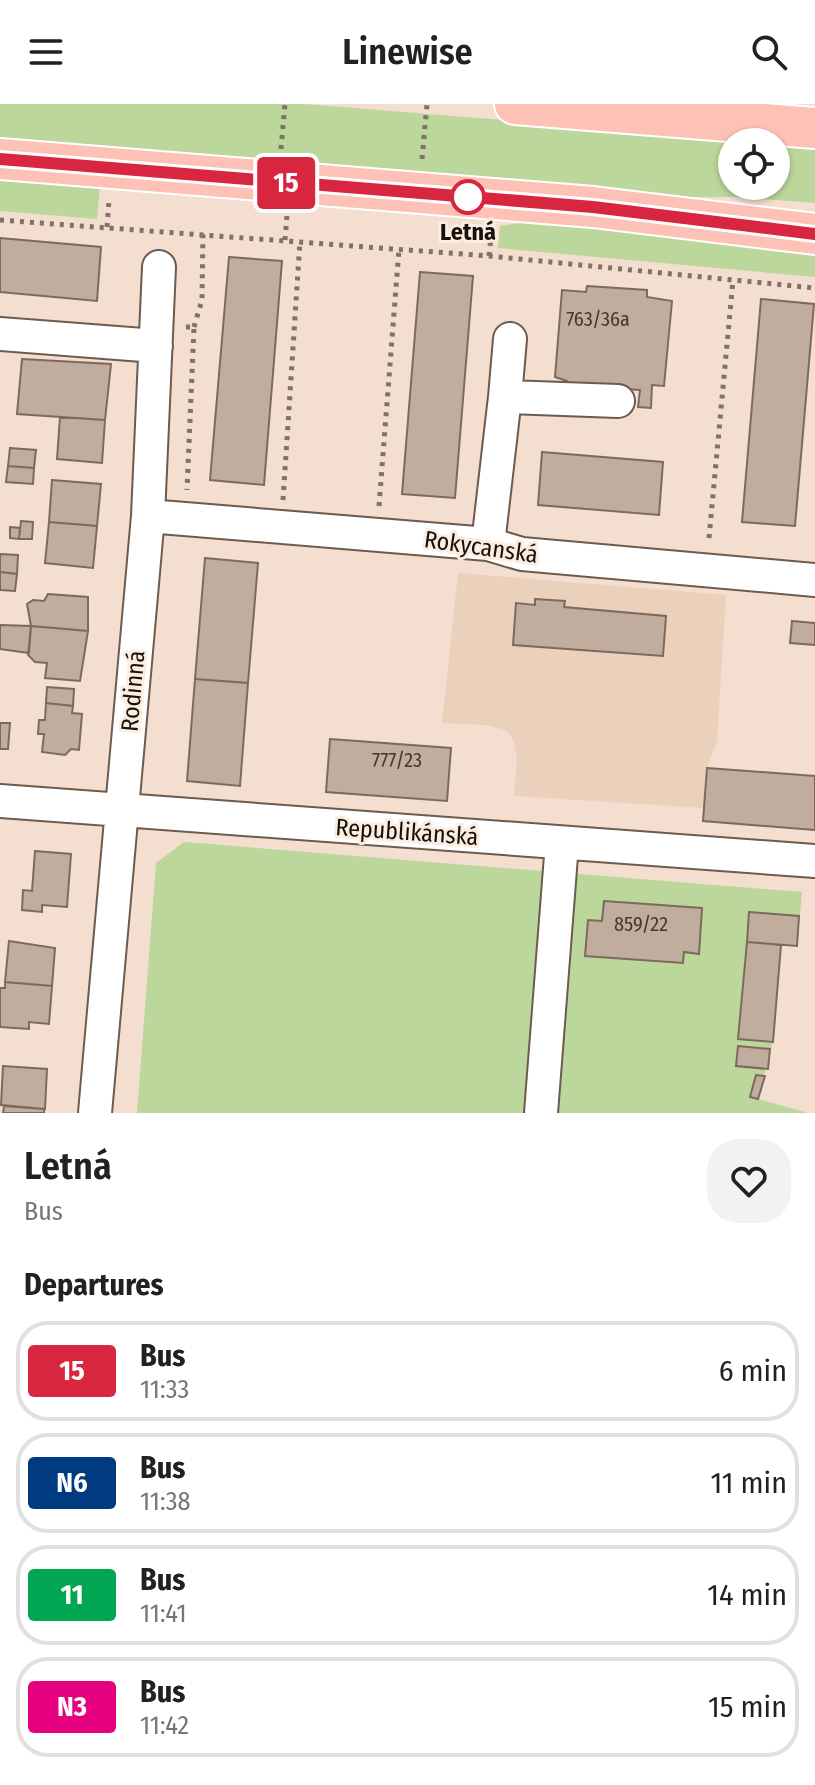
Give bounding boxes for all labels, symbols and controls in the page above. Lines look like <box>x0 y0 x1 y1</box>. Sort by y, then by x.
icon: menu <box>24 30 68 74</box>
text: Linewise <box>342 30 473 74</box>
icon: search <box>747 30 791 74</box>
map controls <box>718 128 790 200</box>
button: locate <box>718 128 790 200</box>
line badge: 15 <box>250 157 322 209</box>
text: 15 <box>273 166 299 199</box>
marker: Letná <box>451 180 485 214</box>
place label: Letná <box>440 218 496 246</box>
house number: 763/36a <box>566 307 630 331</box>
street label: Rokycanská <box>422 525 540 569</box>
street label: Rodinná <box>116 649 150 733</box>
house number: 777/23 <box>372 748 422 772</box>
street label: Republikánská <box>335 813 479 851</box>
house number: 859/22 <box>614 912 668 936</box>
button: heart <box>707 1139 791 1223</box>
text: Letná <box>24 1143 112 1189</box>
text: Bus <box>24 1196 63 1227</box>
text: Departures <box>24 1267 164 1303</box>
text: Bus <box>140 1338 185 1374</box>
text: 6 min <box>719 1353 787 1389</box>
text: 15 <box>59 1354 85 1387</box>
text: 11:33 <box>140 1374 189 1405</box>
text: Bus <box>140 1450 185 1486</box>
text: 11 min <box>711 1465 787 1501</box>
text: N6 <box>56 1466 88 1499</box>
text: 11:38 <box>140 1486 190 1517</box>
text: Bus <box>140 1562 185 1598</box>
text: 14 min <box>707 1577 787 1613</box>
text: 11 <box>60 1578 84 1611</box>
text: 11:41 <box>140 1598 187 1629</box>
text: Bus <box>140 1674 185 1710</box>
text: 15 min <box>708 1689 787 1725</box>
text: N3 <box>57 1690 87 1723</box>
text: 11:42 <box>140 1710 189 1741</box>

